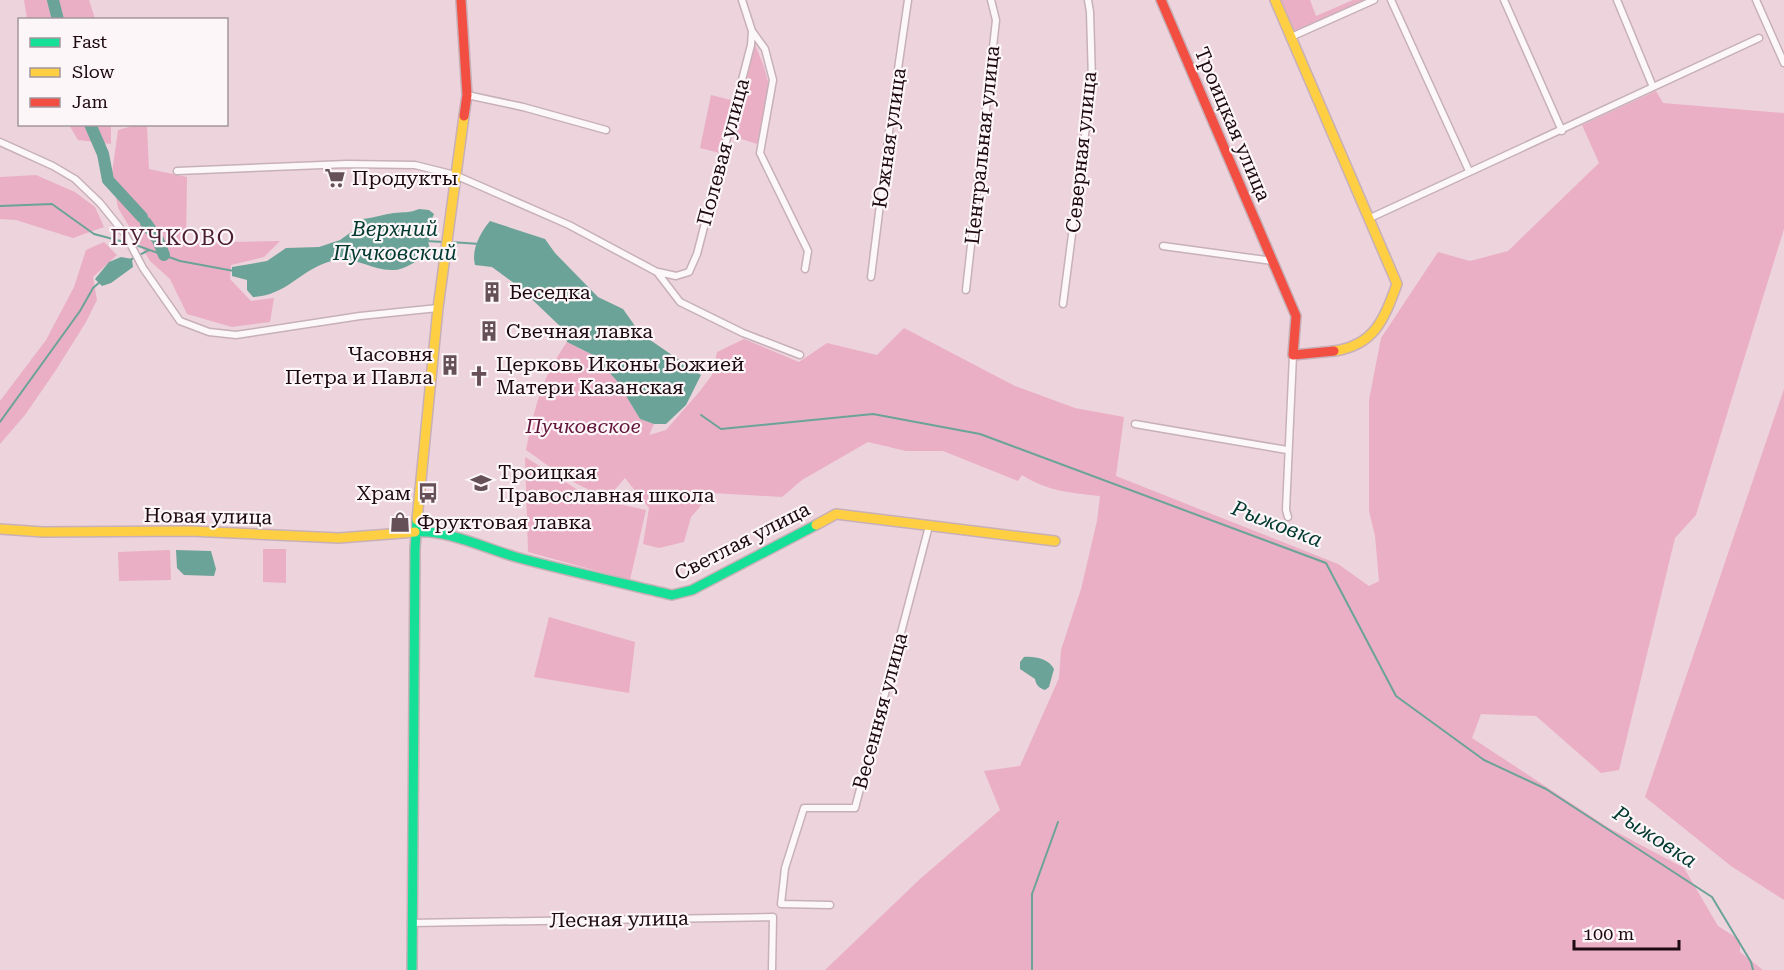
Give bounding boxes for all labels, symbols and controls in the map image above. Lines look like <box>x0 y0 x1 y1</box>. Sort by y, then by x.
legend <box>18 18 228 126</box>
text: Fast <box>72 31 107 52</box>
street label: Троицкая улица <box>1190 43 1276 205</box>
street label: Центральная улица <box>960 44 1004 246</box>
text: Slow <box>72 61 114 82</box>
street label: Южная улица <box>867 66 911 210</box>
street label: Северная улица <box>1061 70 1101 234</box>
street label: Полевая улица <box>692 75 754 228</box>
text: Jam <box>72 91 108 112</box>
supermarket icon: Продукты <box>323 166 347 190</box>
place label: Продукты <box>352 166 458 190</box>
water label: Верхний Пучковский <box>332 217 457 265</box>
district label: ПУЧКОВО <box>110 225 236 250</box>
building icon: Беседка <box>480 280 504 304</box>
place label: Беседка <box>509 280 591 304</box>
building icon: Свечная лавка <box>477 319 501 343</box>
place label: Свечная лавка <box>506 319 653 343</box>
place label: Часовня Петра и Павла <box>285 342 433 389</box>
place label: Церковь Иконы Божией Матери Казанская <box>496 352 744 399</box>
building icon: Часовня Петра и Павла <box>438 353 462 377</box>
church icon: Церковь Иконы Божией Матери Казанская <box>467 364 491 388</box>
park label: Пучковское <box>524 414 641 438</box>
place label: Троицкая Православная школа <box>498 460 715 507</box>
school or university icon: Троицкая Православная школа <box>469 471 493 495</box>
place label: Храм <box>357 481 411 505</box>
bus stop icon: Храм <box>416 481 440 505</box>
water label: Рыжовка <box>1228 495 1326 552</box>
street label: Светлая улица <box>670 496 814 585</box>
street label: Новая улица <box>144 503 273 529</box>
shop icon: Фруктовая лавка <box>388 510 412 534</box>
place label: Фруктовая лавка <box>417 510 591 534</box>
street label: Весенняя улица <box>847 630 913 792</box>
water label: Рыжовка <box>1608 801 1701 873</box>
street label: Лесная улица <box>549 906 689 932</box>
scale bar <box>1574 913 1679 951</box>
text: 100 m <box>1583 923 1634 944</box>

